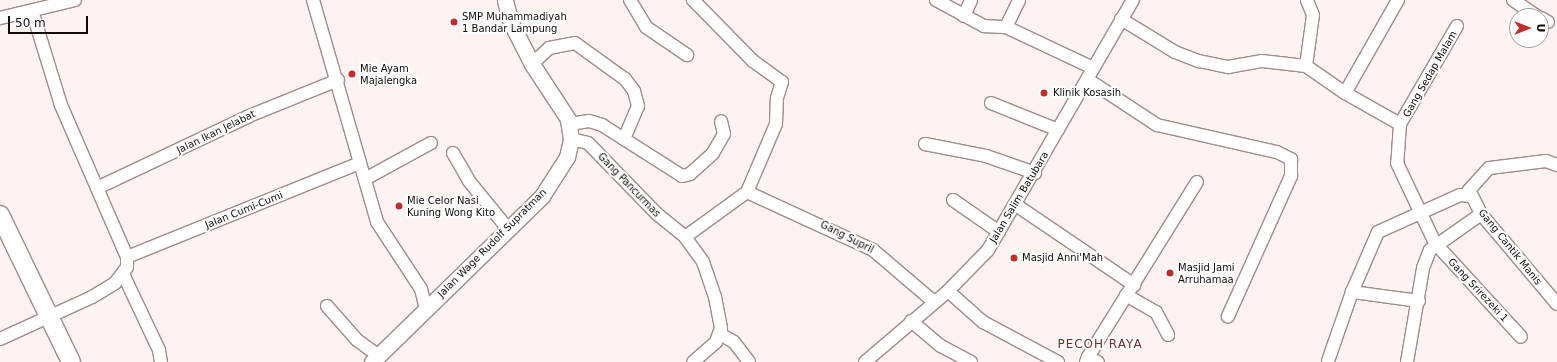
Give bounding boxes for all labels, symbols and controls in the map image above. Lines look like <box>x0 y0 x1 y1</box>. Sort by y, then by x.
scale bar <box>10 8 90 34</box>
north arrow <box>1509 8 1549 48</box>
place label: SMP Muhammadiyah 1 Bandar Lampung <box>462 10 567 34</box>
text: 50 m <box>15 16 46 30</box>
marker: SMP Muhammadiyah 1 Bandar Lampung <box>449 17 459 27</box>
text: U <box>1534 24 1547 32</box>
street label: Gang Sedap Malam <box>1400 29 1460 119</box>
place label: Mie Ayam Majalengka <box>360 62 417 86</box>
marker: Mie Ayam Majalengka <box>347 69 357 79</box>
marker: Klinik Kosasih <box>1038 87 1050 99</box>
place label: Klinik Kosasih <box>1053 87 1121 99</box>
street label: Jalan Ikan Jelabat <box>175 108 257 156</box>
street label: Jalan Salim Batubara <box>987 149 1051 245</box>
street label: Gang Pancurmas <box>595 150 663 220</box>
street label: Jalan Wage Rudolf Supratman <box>435 186 549 300</box>
street label: Jalan Cumi-Cumi <box>203 189 285 231</box>
place label: Mie Celor Nasi Kuning Wong Kito <box>407 194 495 218</box>
marker: Mie Celor Nasi Kuning Wong Kito <box>394 201 404 211</box>
street label: Gang Cantik Manis <box>1476 207 1544 287</box>
street label: Gang Supril <box>818 218 876 256</box>
place label: Masjid Anni'Mah <box>1022 252 1103 264</box>
marker: Masjid Anni'Mah <box>1009 253 1019 263</box>
street label: Gang Srirezeki 1 <box>1445 256 1511 324</box>
place label: Masjid Jami Arruhamaa <box>1178 261 1235 284</box>
marker: Masjid Jami Arruhamaa <box>1165 268 1175 278</box>
district label: PECOH RAYA <box>1057 338 1143 352</box>

